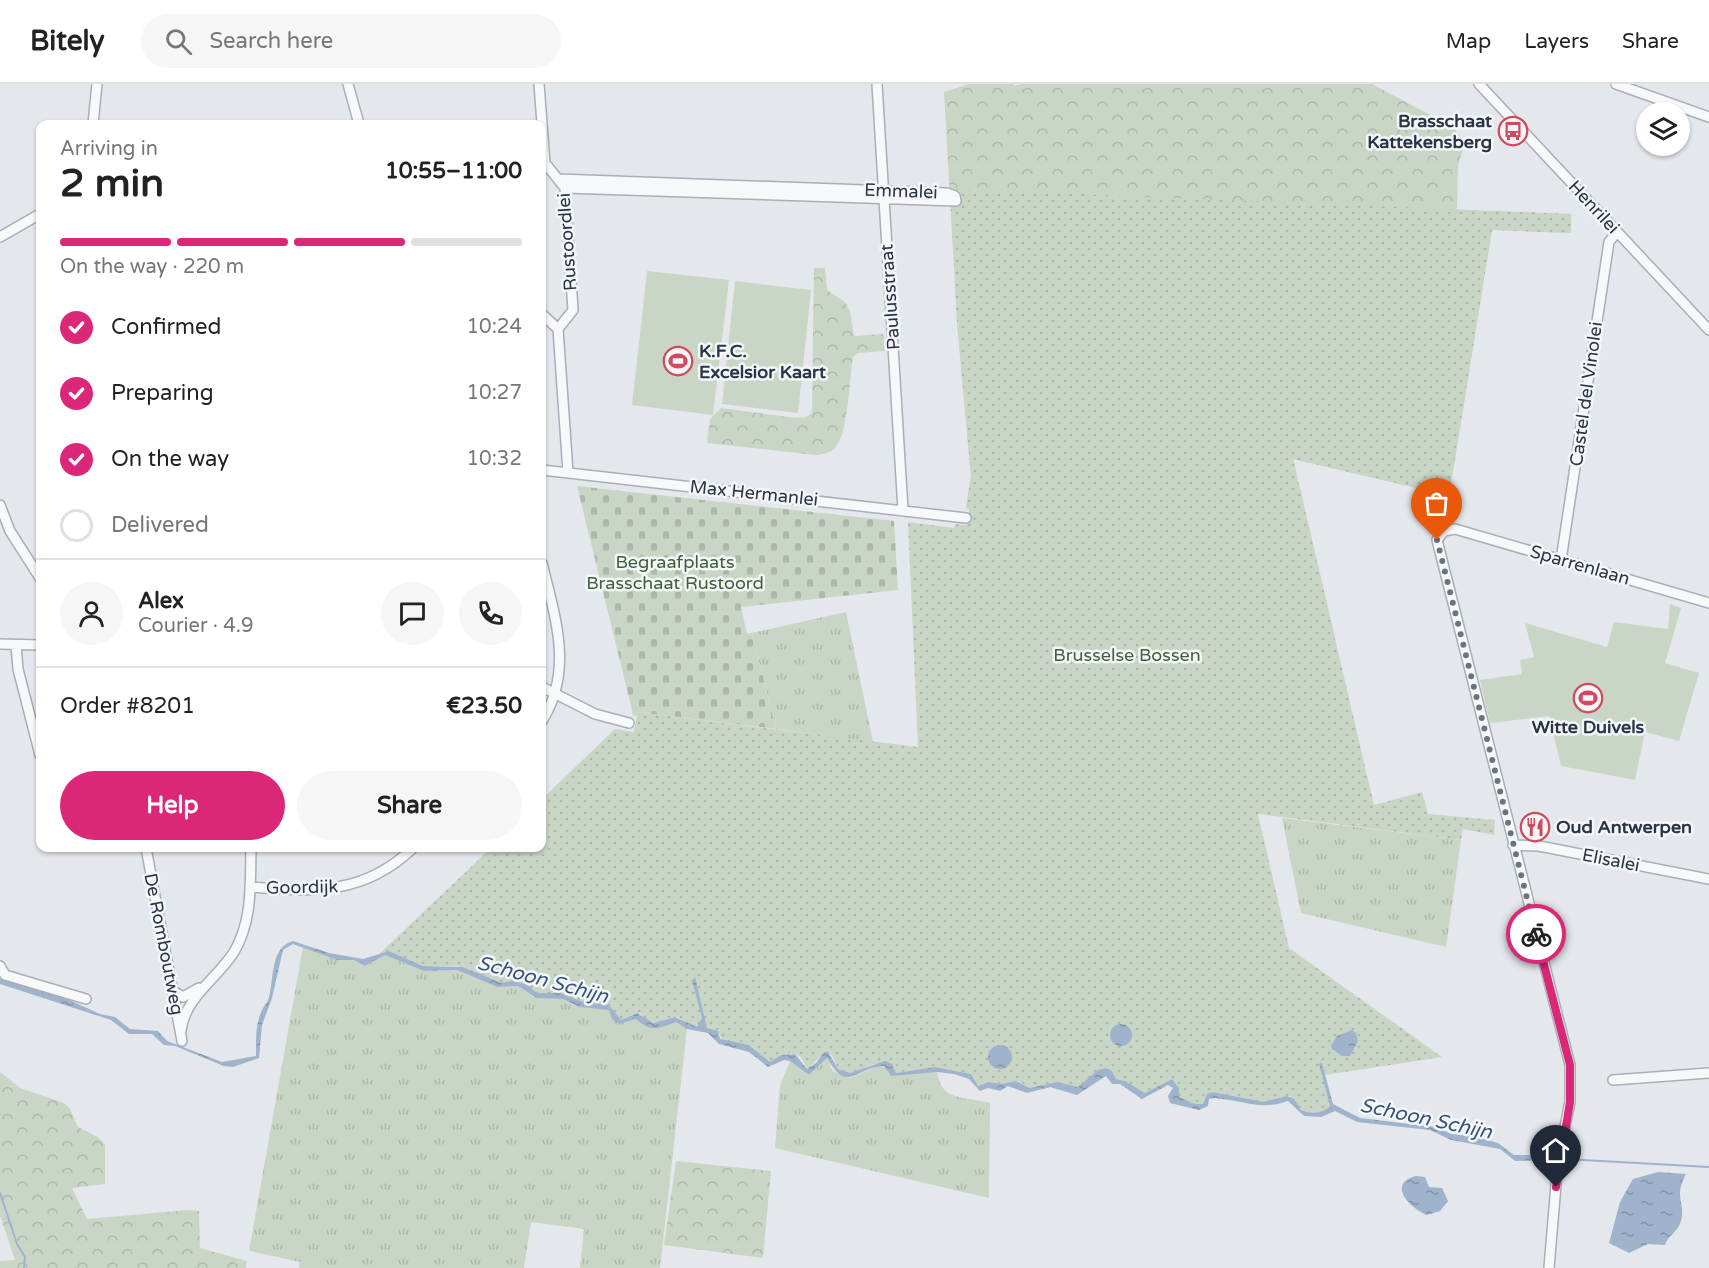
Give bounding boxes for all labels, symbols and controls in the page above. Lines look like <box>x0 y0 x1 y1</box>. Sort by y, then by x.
search box <box>141 14 561 68</box>
text: Bitely <box>30 24 105 58</box>
icon: search <box>162 25 195 58</box>
text: Search here <box>210 28 333 54</box>
text: Map <box>1446 29 1491 54</box>
text: Layers <box>1524 29 1589 54</box>
text: Share <box>1622 29 1679 54</box>
map controls <box>1636 102 1690 156</box>
button: layers <box>1636 102 1690 156</box>
place label: Brasschaat Kattekensberg <box>1367 110 1492 153</box>
bus stop icon: Brasschaat Kattekensberg <box>1497 115 1529 147</box>
text: Arriving in <box>60 137 158 161</box>
text: 10:55–11:00 <box>385 158 522 184</box>
text: 2 min <box>60 160 164 207</box>
street label: Henrilei <box>1564 176 1624 238</box>
street label: Emmalei <box>864 179 938 203</box>
street label: Rustoordlei <box>553 192 581 292</box>
street label: Paulusstraat <box>875 243 905 351</box>
text: On the way · 220 m <box>60 255 244 279</box>
icon: check <box>60 311 93 344</box>
text: Confirmed <box>111 314 221 340</box>
text: 10:24 <box>467 315 522 339</box>
street label: Castel del Vinolei <box>1565 320 1607 468</box>
place label: K.F.C. Excelsior Kaart <box>699 340 826 383</box>
sports icon: K.F.C. Excelsior Kaart <box>662 345 694 377</box>
icon: check <box>60 377 93 410</box>
text: Preparing <box>111 380 214 406</box>
text: 10:27 <box>467 381 522 405</box>
icon: check <box>60 443 93 476</box>
text: On the way <box>111 446 229 472</box>
text: 10:32 <box>467 447 522 471</box>
street label: Max Hermanlei <box>689 475 819 511</box>
pin <box>1411 478 1462 540</box>
icon: bag <box>1420 487 1453 520</box>
text: Delivered <box>111 512 209 538</box>
street label: Sparrenlaan <box>1528 540 1632 590</box>
park label: Begraafplaats Brasschaat Rustoord <box>586 551 764 594</box>
button: person <box>60 582 123 645</box>
button: chat <box>381 582 444 645</box>
button: phone <box>459 582 522 645</box>
text: Alex <box>138 588 184 614</box>
text: Courier · 4.9 <box>138 614 253 638</box>
park label: Brusselse Bossen <box>1053 644 1201 666</box>
sports icon: Witte Duivels <box>1572 682 1604 714</box>
text: Order #8201 <box>60 693 195 719</box>
text: €23.50 <box>446 693 522 719</box>
place label: Witte Duivels <box>1532 716 1645 738</box>
button: Help <box>60 771 285 840</box>
button: Share <box>297 771 522 840</box>
restaurant icon: Oud Antwerpen <box>1519 811 1551 843</box>
place label: Oud Antwerpen <box>1556 816 1692 838</box>
street label: Elisalei <box>1580 844 1642 876</box>
street label: De Romboutweg <box>139 871 189 1017</box>
street label: Goordijk <box>266 875 339 899</box>
courier <box>1506 904 1566 964</box>
icon: bike <box>1520 918 1553 951</box>
water label: Schoon Schijn <box>475 951 611 1009</box>
water label: Schoon Schijn <box>1358 1093 1495 1145</box>
pin <box>1530 1125 1581 1187</box>
icon: home <box>1539 1134 1572 1167</box>

